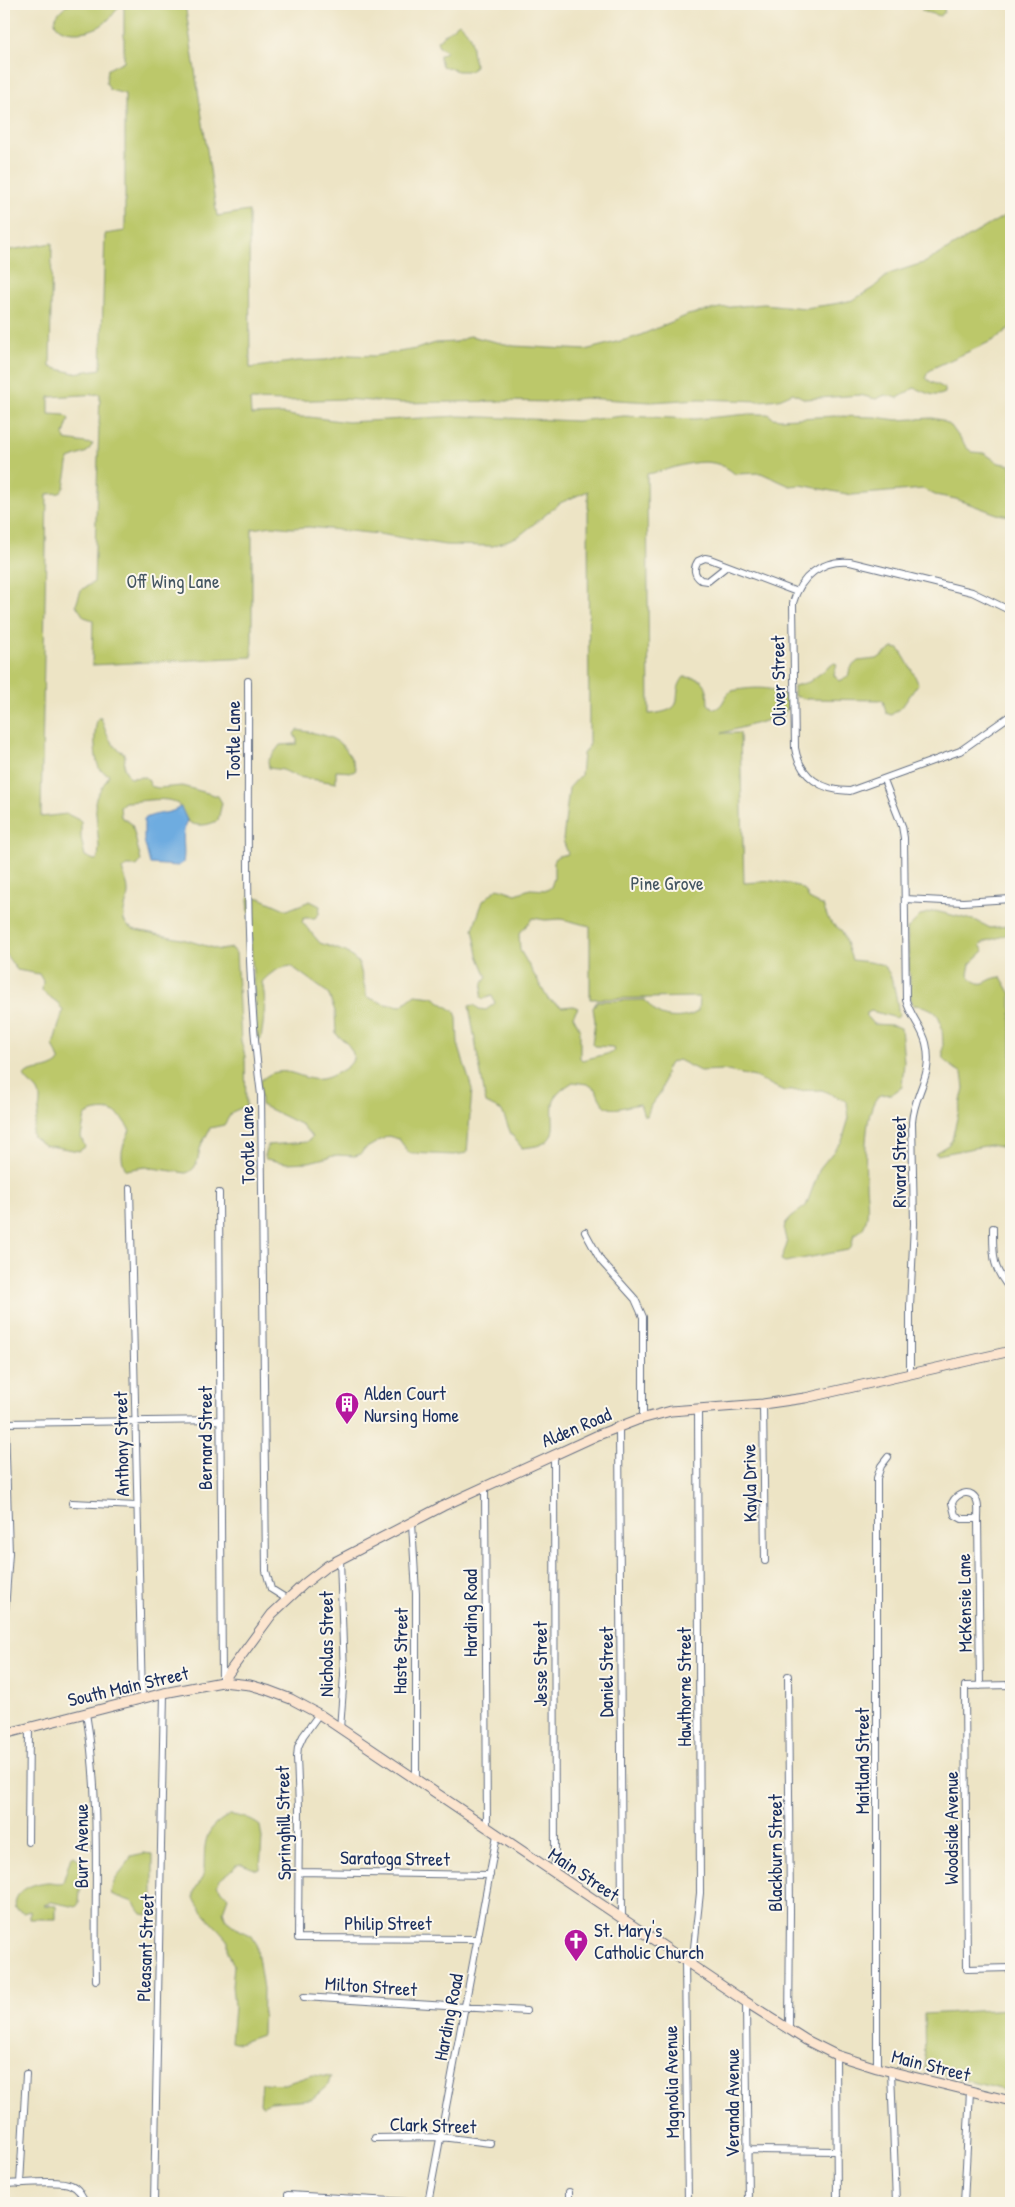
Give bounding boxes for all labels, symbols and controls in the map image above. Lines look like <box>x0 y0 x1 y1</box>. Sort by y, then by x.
park label: Off Wing Lane <box>127 568 220 594</box>
street label: Oliver Street <box>764 635 792 727</box>
street label: Tootle Lane <box>220 700 246 779</box>
park label: Pine Grove <box>630 870 704 896</box>
street label: Tootle Lane <box>233 1105 261 1184</box>
street label: Rivard Street <box>886 1116 912 1208</box>
place label: Alden Court Nursing Home <box>364 1380 459 1428</box>
street label: Bernard Street <box>192 1386 218 1490</box>
street label: Anthony Street <box>107 1391 135 1497</box>
building icon: Alden Court Nursing Home <box>334 1391 360 1425</box>
street label: Alden Road <box>537 1400 615 1453</box>
street label: Kayla Drive <box>735 1443 763 1522</box>
street label: McKensie Lane <box>950 1553 978 1653</box>
street label: Harding Road <box>457 1568 483 1657</box>
street label: Nicholas Street <box>313 1591 339 1697</box>
street label: Haste Street <box>386 1607 414 1694</box>
street label: Jesse Street <box>527 1621 553 1707</box>
street label: Daniel Street <box>593 1626 619 1717</box>
street label: Hawthorne Street <box>671 1627 697 1747</box>
street label: South Main Street <box>65 1659 191 1713</box>
street label: Maitland Street <box>849 1707 875 1814</box>
street label: Springhill Street <box>269 1765 297 1880</box>
street label: Woodside Avenue <box>938 1771 964 1885</box>
street label: Blackburn Street <box>762 1794 788 1912</box>
street label: Burr Avenue <box>68 1803 94 1888</box>
street label: Main Street <box>543 1841 625 1907</box>
street label: Saratoga Street <box>340 1844 450 1872</box>
street label: Pleasant Street <box>130 1893 160 2002</box>
street label: Philip Street <box>344 1910 432 1936</box>
place label: St. Mary's Catholic Church <box>594 1917 704 1965</box>
church icon: St. Mary's Catholic Church <box>563 1928 589 1962</box>
street label: Milton Street <box>324 1970 418 2002</box>
street label: Harding Road <box>427 1971 469 2063</box>
street label: Magnolia Avenue <box>657 2025 685 2139</box>
street label: Main Street <box>889 2043 974 2087</box>
street label: Veranda Avenue <box>719 2048 745 2158</box>
street label: Clark Street <box>389 2110 477 2140</box>

